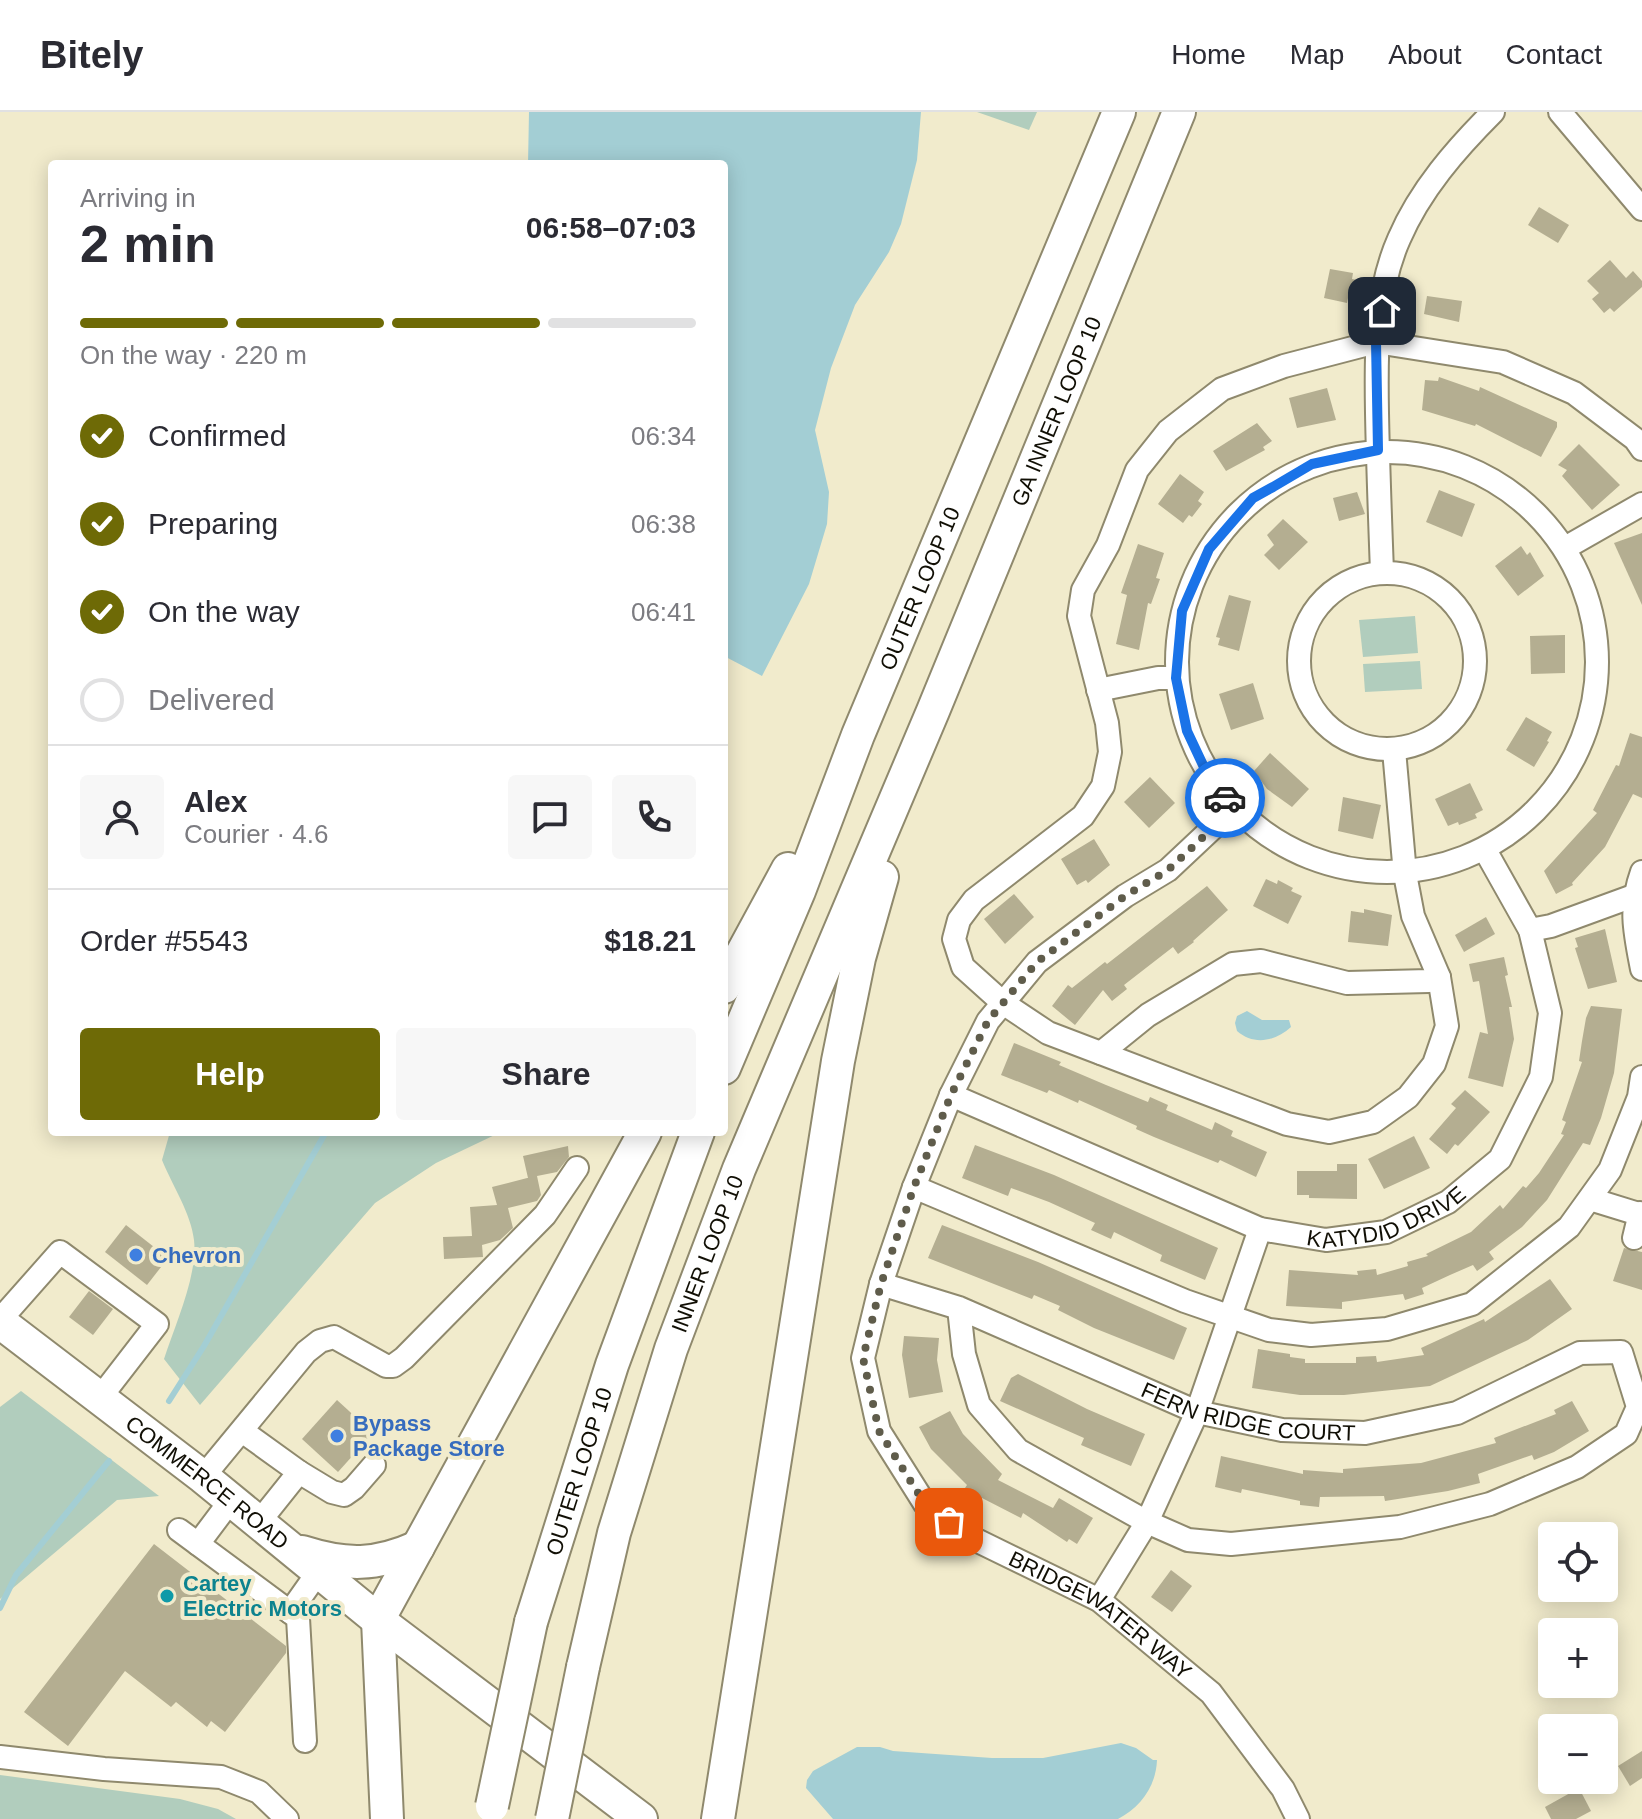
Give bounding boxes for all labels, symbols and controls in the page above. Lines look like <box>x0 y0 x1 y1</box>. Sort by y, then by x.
text: Bitely <box>40 34 143 76</box>
text: Home <box>1171 39 1246 70</box>
text: Map <box>1290 39 1344 70</box>
text: About <box>1388 39 1462 70</box>
text: Contact <box>1506 39 1602 70</box>
text: Arriving in <box>80 183 196 213</box>
text: 06:58–07:03 <box>526 211 696 244</box>
text: 2 min <box>80 215 216 273</box>
pin <box>1348 277 1416 345</box>
icon: home <box>1360 289 1404 333</box>
street label: GA INNER LOOP 10 <box>1006 313 1107 510</box>
text: On the way · 220 m <box>80 340 307 370</box>
icon: check <box>80 414 124 458</box>
text: Confirmed <box>148 419 286 452</box>
text: 06:34 <box>631 421 696 451</box>
icon: check <box>80 502 124 546</box>
street label: OUTER LOOP 10 <box>875 503 965 674</box>
text: Preparing <box>148 507 278 540</box>
text: 06:38 <box>631 509 696 539</box>
icon: check <box>80 590 124 634</box>
text: On the way <box>148 595 300 628</box>
text: 06:41 <box>631 597 696 627</box>
text: Delivered <box>148 683 275 716</box>
courier <box>1185 758 1265 838</box>
button: person <box>80 775 164 859</box>
button: chat <box>508 775 592 859</box>
button: phone <box>612 775 696 859</box>
icon: car <box>1203 776 1247 820</box>
text: Alex <box>184 785 247 818</box>
text: Courier · 4.6 <box>184 819 329 849</box>
text: Order #5543 <box>80 924 248 957</box>
text: $18.21 <box>604 924 696 957</box>
button: Help <box>80 1028 380 1120</box>
button: Share <box>396 1028 696 1120</box>
street label: INNER LOOP 10 <box>666 1172 748 1336</box>
street label: KATYDID DRIVE <box>1305 1181 1471 1253</box>
place label: Chevron <box>152 1243 241 1268</box>
marker: Chevron <box>127 1246 145 1264</box>
street label: FERN RIDGE COURT <box>1138 1377 1356 1446</box>
street label: OUTER LOOP 10 <box>541 1384 617 1558</box>
street label: COMMERCE ROAD <box>121 1411 293 1555</box>
place label: Bypass Package Store <box>353 1411 505 1461</box>
marker: Bypass Package Store <box>328 1427 346 1445</box>
pin <box>915 1488 983 1556</box>
icon: bag <box>927 1500 971 1544</box>
map controls <box>1538 1522 1618 1794</box>
button: locate <box>1538 1522 1618 1602</box>
street label: BRIDGEWATER WAY <box>1005 1546 1197 1685</box>
place label: Cartey Electric Motors <box>183 1571 342 1621</box>
marker: Cartey Electric Motors <box>158 1587 176 1605</box>
button: + <box>1538 1618 1618 1698</box>
button: − <box>1538 1714 1618 1794</box>

